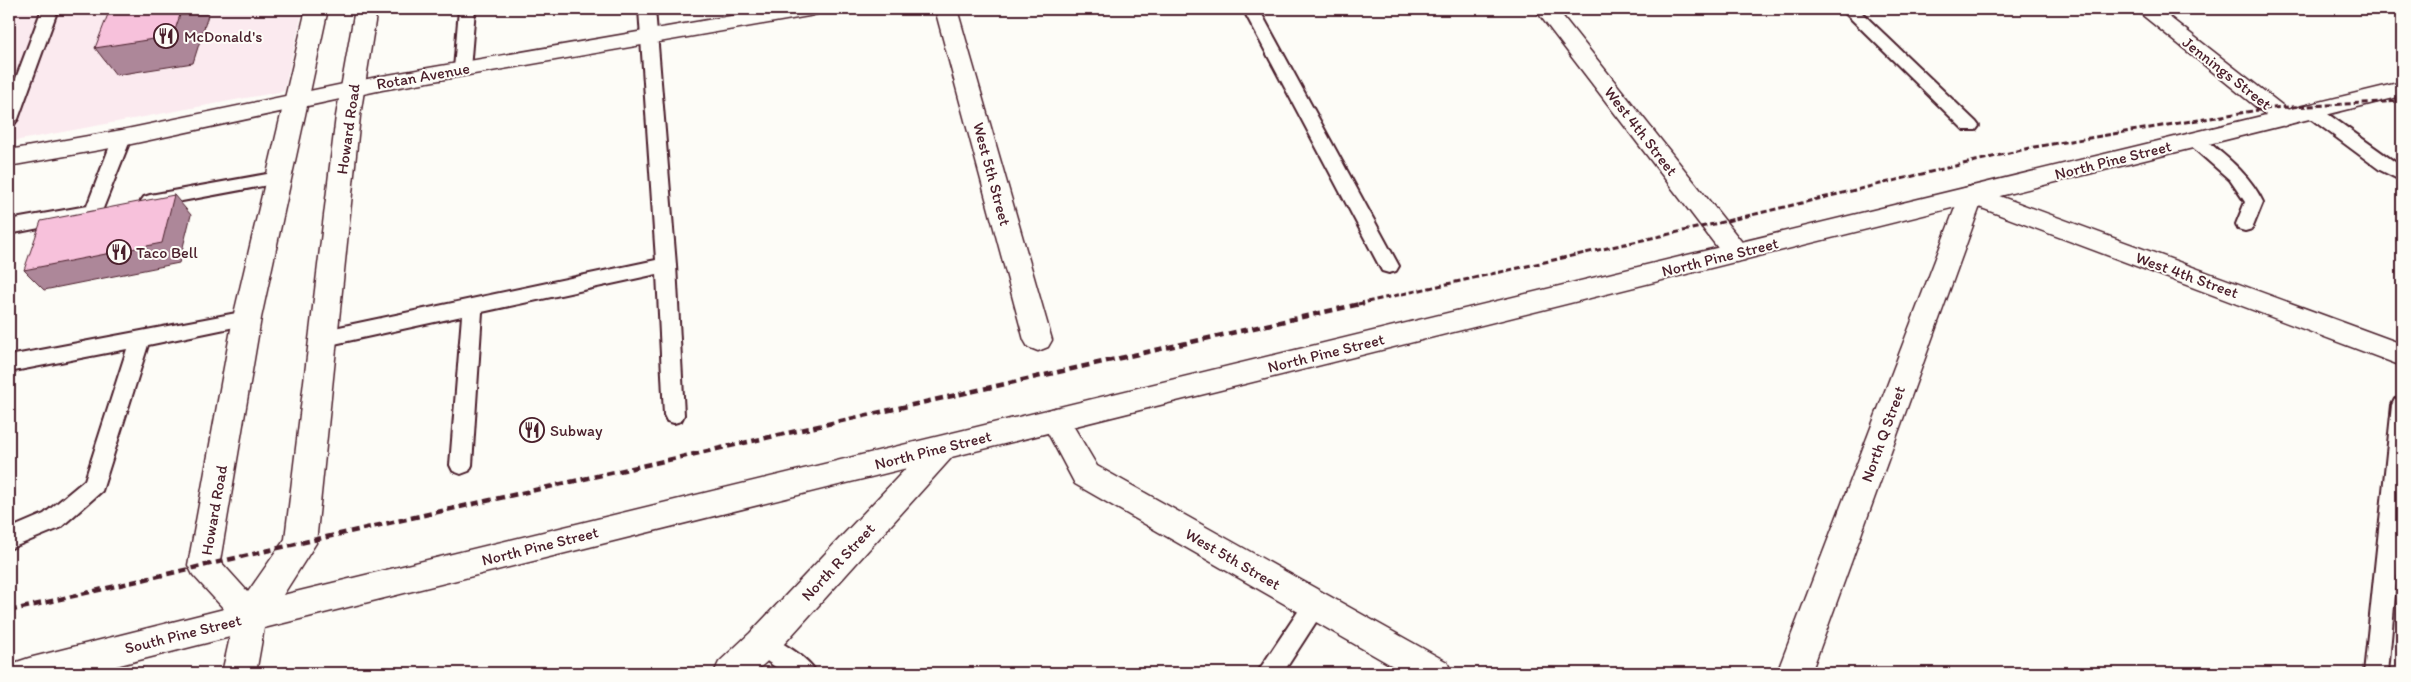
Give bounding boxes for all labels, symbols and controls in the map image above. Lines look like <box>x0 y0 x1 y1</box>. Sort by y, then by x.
restaurant icon: McDonald's <box>153 23 179 49</box>
place label: McDonald's <box>184 27 262 46</box>
street label: Jennings Street <box>2179 32 2275 114</box>
street label: Rotan Avenue <box>375 58 471 94</box>
street label: Howard Road <box>332 82 364 176</box>
street label: West 4th Street <box>1600 83 1682 179</box>
street label: West 5th Street <box>969 120 1015 228</box>
street label: North Pine Street <box>2053 136 2173 184</box>
street label: North Pine Street <box>1660 233 1780 281</box>
restaurant icon: Taco Bell <box>106 239 132 265</box>
place label: Taco Bell <box>136 243 198 262</box>
street label: West 4th Street <box>2133 248 2241 302</box>
street label: North Pine Street <box>1266 329 1386 377</box>
street label: North Q Street <box>1857 383 1909 485</box>
restaurant icon: Subway <box>519 417 545 443</box>
place label: Subway <box>550 421 603 440</box>
street label: North Pine Street <box>873 426 993 474</box>
street label: Howard Road <box>197 463 231 557</box>
street label: North R Street <box>797 519 879 605</box>
street label: North Pine Street <box>480 522 600 570</box>
street label: West 5th Street <box>1182 524 1284 594</box>
street label: South Pine Street <box>123 610 243 658</box>

